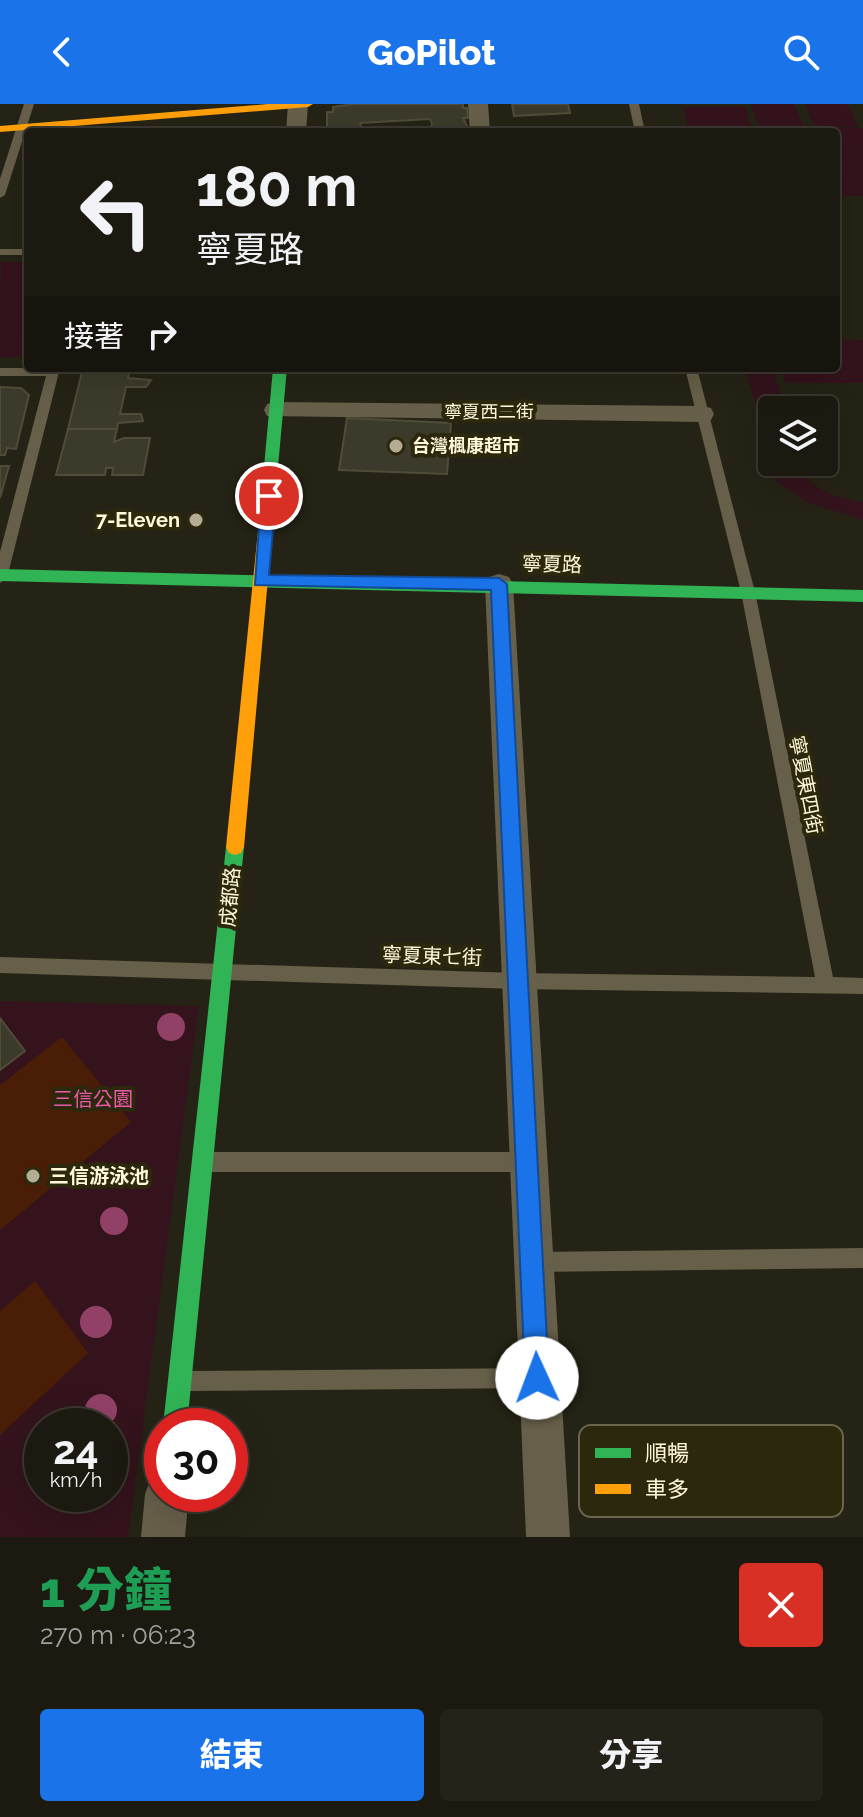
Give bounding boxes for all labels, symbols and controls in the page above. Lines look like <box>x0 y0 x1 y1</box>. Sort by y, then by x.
icon: back <box>40 30 84 74</box>
icon: search <box>779 30 823 74</box>
text: GoPilot <box>367 31 496 73</box>
text: 180 m <box>196 153 357 219</box>
icon: left <box>64 160 168 264</box>
text: 寧夏路 <box>196 228 304 270</box>
icon: right <box>140 312 184 356</box>
text: 接著 <box>64 319 124 354</box>
map controls <box>758 396 838 476</box>
button: layers <box>758 396 838 476</box>
street label: 寧夏西二街 <box>444 401 534 422</box>
place label: 台灣楓康超市 <box>412 435 520 456</box>
marker: 台灣楓康超市 <box>387 437 405 455</box>
pin <box>235 462 303 530</box>
icon: arrive <box>247 474 291 518</box>
place label: 7-Eleven <box>96 508 180 532</box>
marker: 7-Eleven <box>187 511 205 529</box>
street label: 寧夏路 <box>522 551 582 577</box>
street label: 寧夏東四街 <box>785 734 827 836</box>
street label: 成都路 <box>215 866 245 928</box>
street label: 寧夏東七街 <box>382 942 482 970</box>
park label: 三信公園 <box>53 1087 133 1111</box>
place label: 三信游泳池 <box>49 1164 149 1188</box>
marker: 三信游泳池 <box>24 1167 42 1185</box>
position arrow <box>495 1336 579 1420</box>
speed limit sign: 30 <box>144 1408 248 1512</box>
legend <box>579 1425 843 1517</box>
text: 24 <box>53 1426 99 1473</box>
text: 順暢 <box>645 1440 689 1466</box>
text: km/h <box>50 1468 102 1492</box>
text: 車多 <box>645 1476 689 1502</box>
text: 1 分鐘 <box>40 1562 172 1618</box>
button: close <box>739 1563 823 1647</box>
text: 270 m · 06:23 <box>40 1620 196 1650</box>
button: 結束 <box>40 1709 424 1801</box>
button: 分享 <box>440 1709 823 1801</box>

